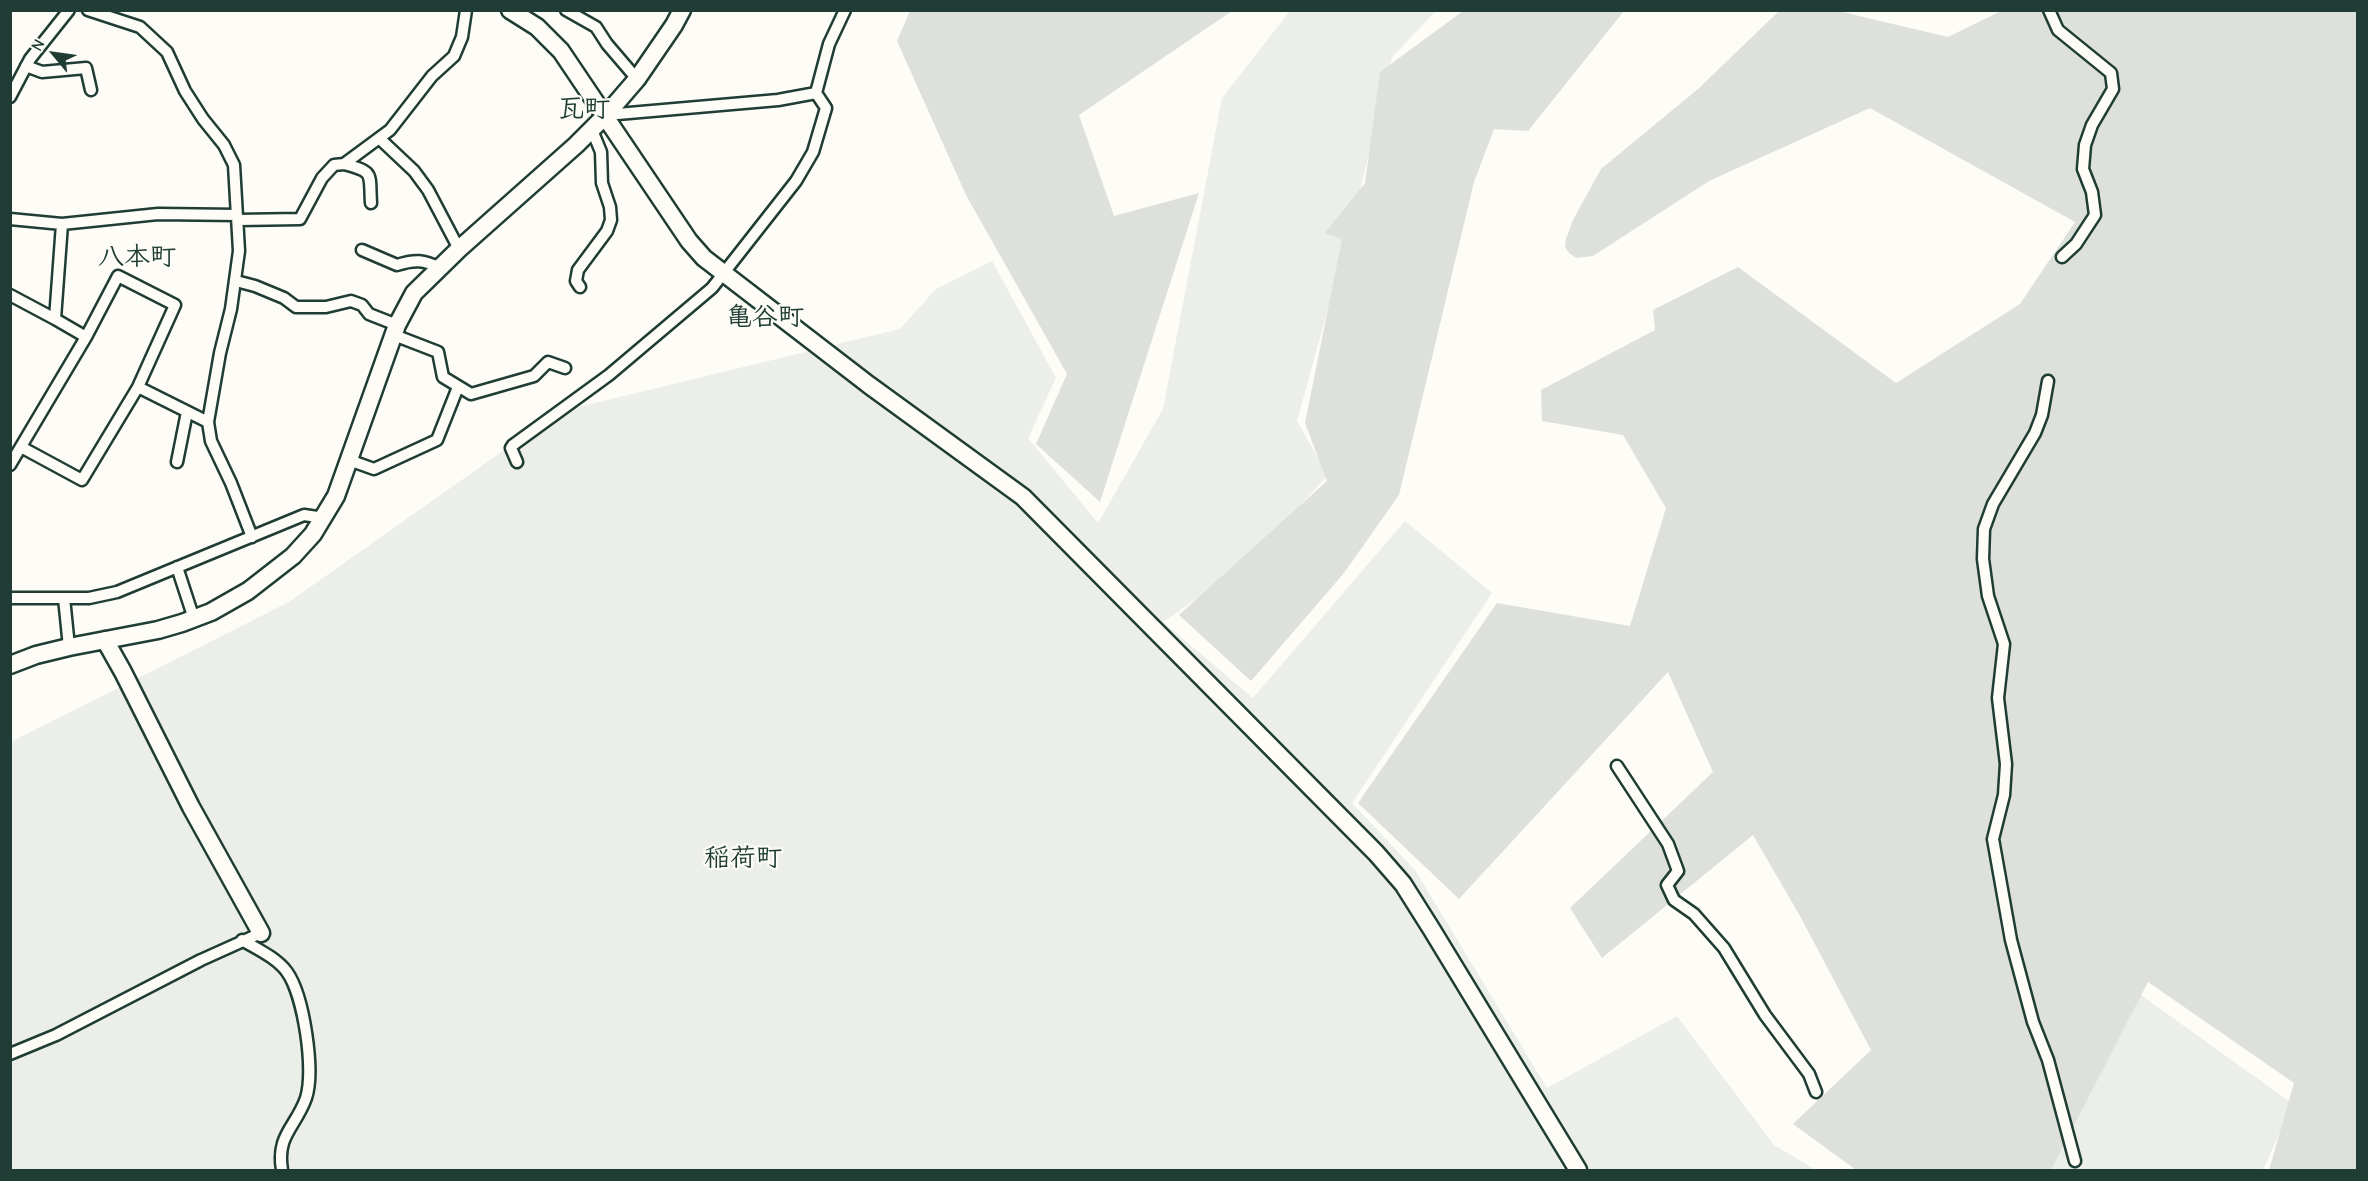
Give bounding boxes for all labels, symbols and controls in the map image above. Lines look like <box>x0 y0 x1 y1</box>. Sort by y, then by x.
north arrow <box>24 24 84 84</box>
text: N <box>28 36 49 54</box>
district label: 瓦町 <box>558 94 610 126</box>
district label: 八本町 <box>98 242 176 274</box>
district label: 亀谷町 <box>726 302 804 334</box>
district label: 稲荷町 <box>704 843 782 875</box>

